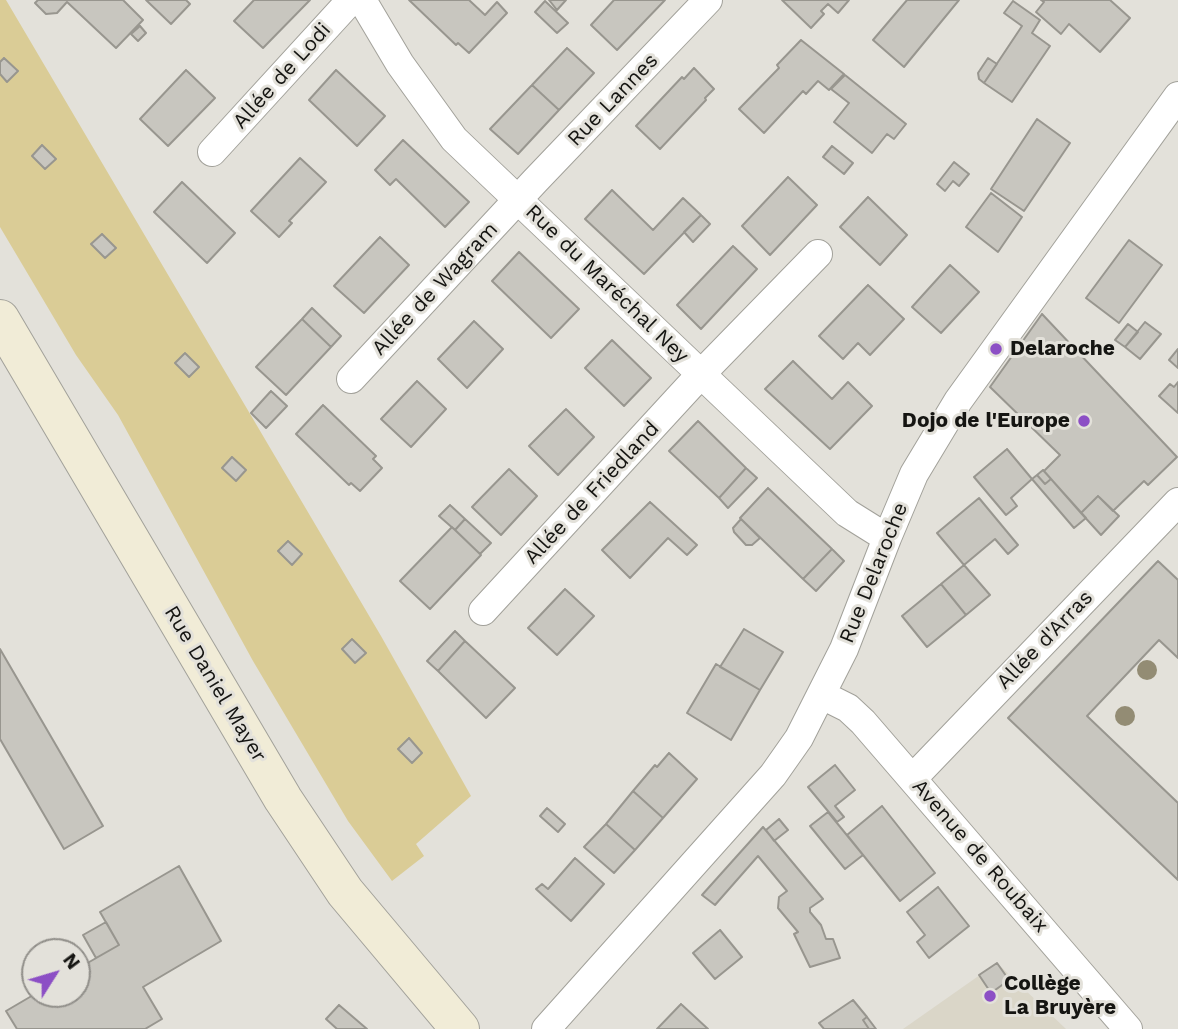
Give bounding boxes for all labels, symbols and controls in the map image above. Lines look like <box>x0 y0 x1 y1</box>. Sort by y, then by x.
street label: Allée de Lodi <box>228 18 336 134</box>
street label: Rue Lannes <box>562 48 664 152</box>
street label: Rue du Maréchal Ney <box>520 199 694 369</box>
street label: Allée de Wagram <box>367 217 503 361</box>
place label: Delaroche <box>1010 336 1115 362</box>
marker: Delaroche <box>988 341 1004 357</box>
place label: Dojo de l'Europe <box>902 408 1070 434</box>
marker: Dojo de l'Europe <box>1076 413 1092 429</box>
street label: Allée de Friedland <box>519 416 665 570</box>
street label: Rue Delaroche <box>834 499 914 647</box>
street label: Allée d'Arras <box>992 585 1098 695</box>
street label: Rue Daniel Mayer <box>158 601 272 767</box>
street label: Avenue de Roubaix <box>907 774 1053 938</box>
north arrow <box>21 938 91 1008</box>
text: N <box>58 949 85 974</box>
place label: Collège La Bruyère <box>1004 971 1116 1021</box>
marker: Collège La Bruyère <box>982 988 998 1004</box>

